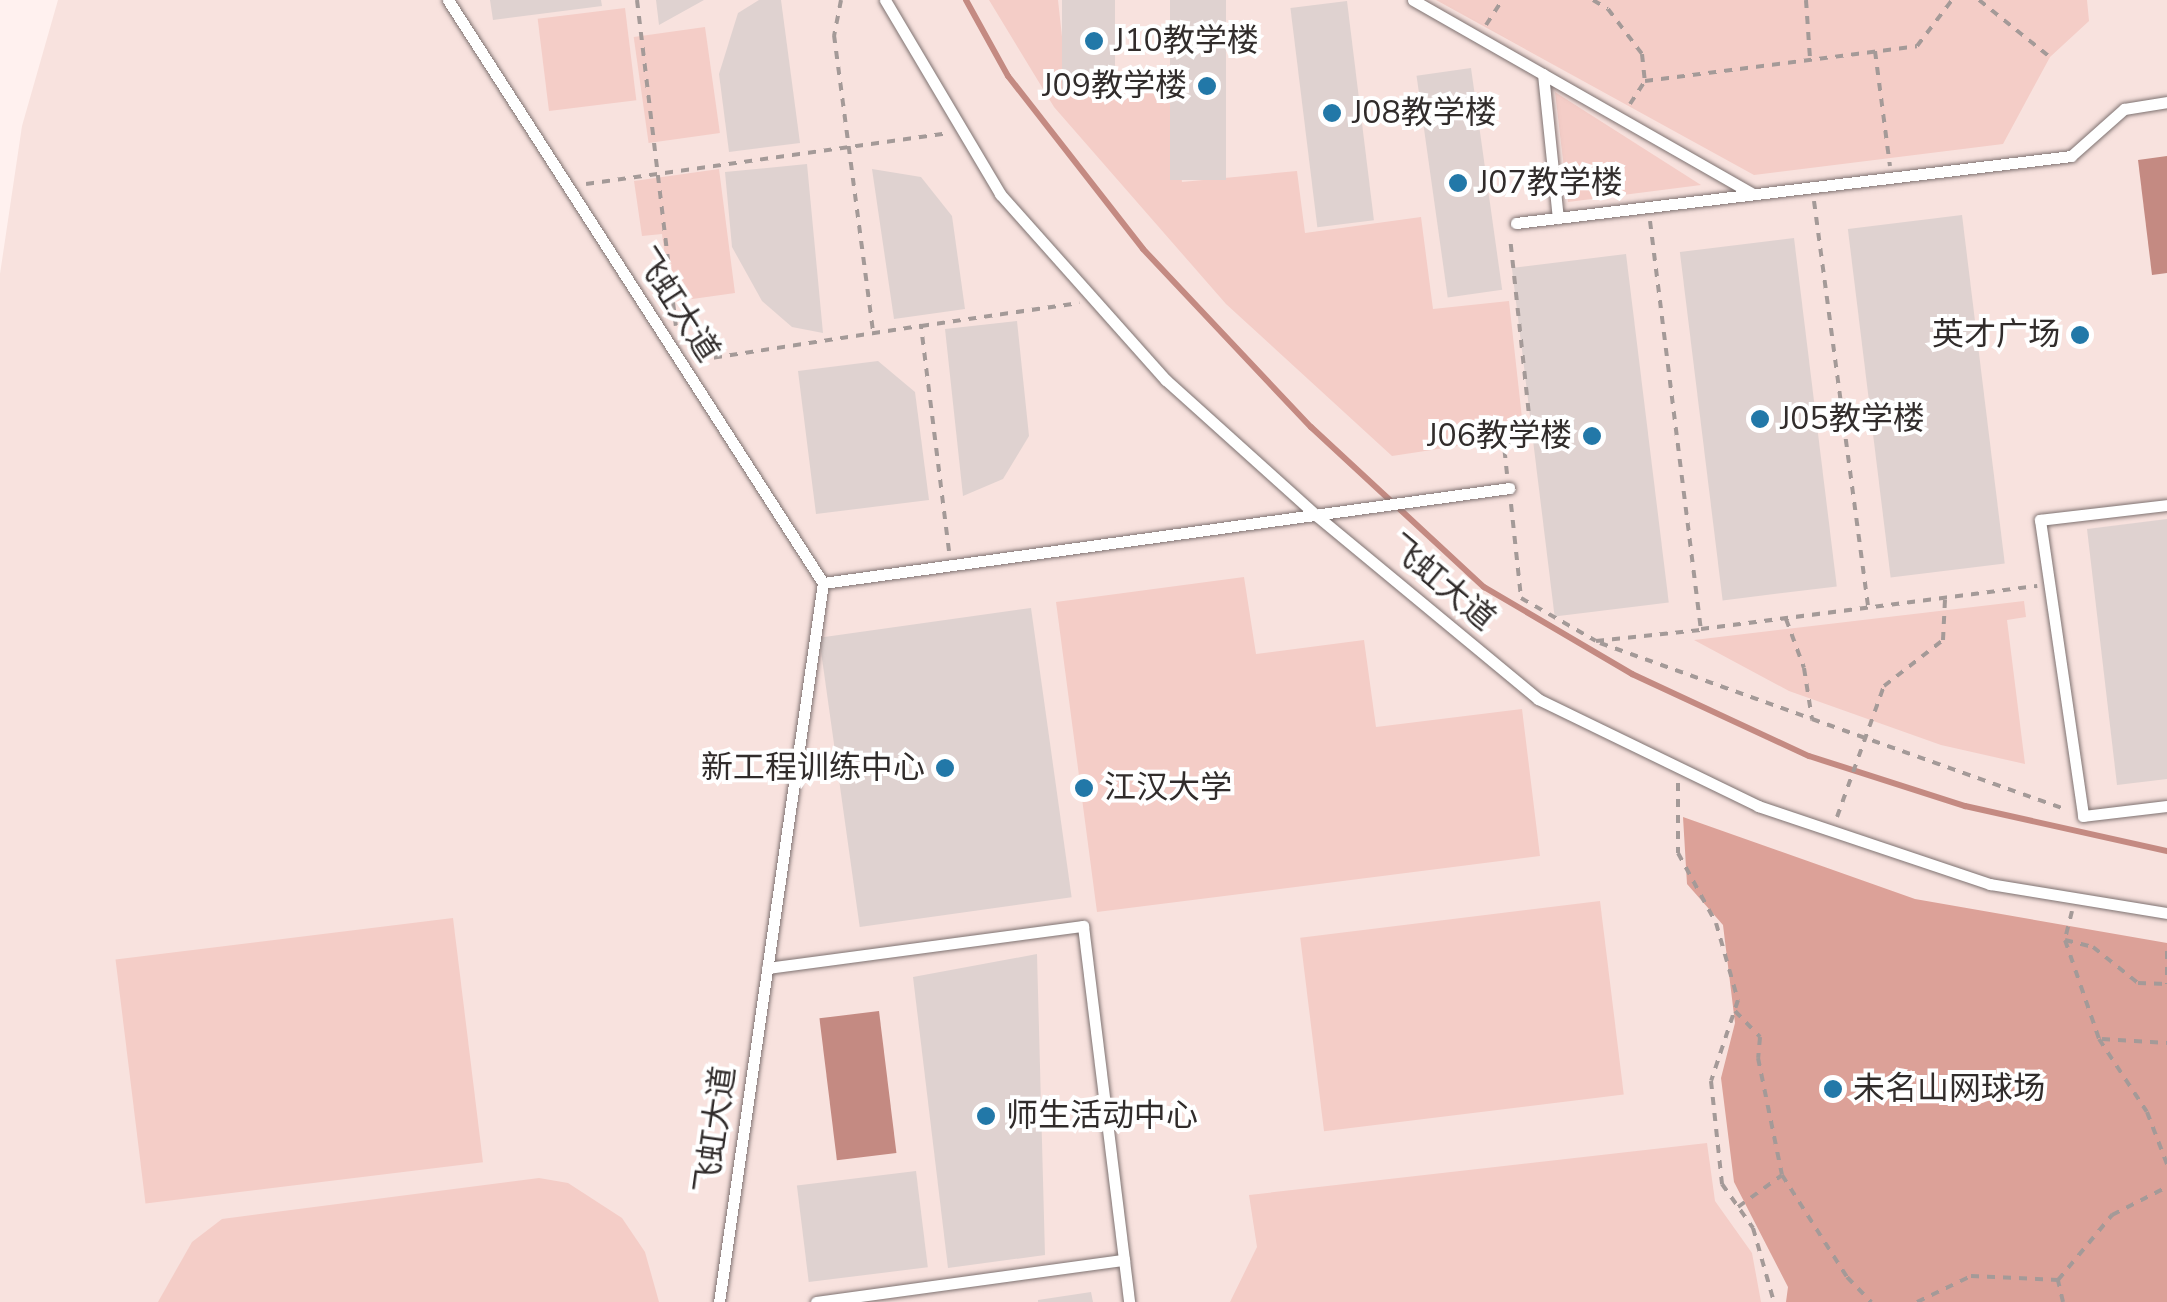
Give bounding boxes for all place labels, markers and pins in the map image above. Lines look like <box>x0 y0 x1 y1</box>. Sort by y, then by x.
place label: J10教学楼 <box>1114 22 1259 60</box>
marker: J10教学楼 <box>1083 30 1105 52</box>
place label: J09教学楼 <box>1042 67 1187 105</box>
marker: J09教学楼 <box>1196 75 1218 97</box>
place label: J08教学楼 <box>1352 94 1497 132</box>
marker: J08教学楼 <box>1321 102 1343 124</box>
place label: J07教学楼 <box>1478 164 1623 202</box>
marker: J07教学楼 <box>1447 172 1469 194</box>
place label: 英才广场 <box>1932 316 2060 354</box>
marker: 英才广场 <box>2069 324 2091 346</box>
place label: J05教学楼 <box>1780 400 1925 438</box>
marker: J05教学楼 <box>1749 408 1771 430</box>
place label: J06教学楼 <box>1427 417 1572 455</box>
marker: J06教学楼 <box>1581 425 1603 447</box>
place label: 新工程训练中心 <box>701 749 925 787</box>
marker: 新工程训练中心 <box>934 757 956 779</box>
place label: 江汉大学 <box>1104 769 1232 807</box>
marker: 江汉大学 <box>1073 777 1095 799</box>
place label: 未名山网球场 <box>1853 1070 2045 1108</box>
marker: 未名山网球场 <box>1822 1078 1844 1100</box>
place label: 师生活动中心 <box>1006 1097 1198 1135</box>
marker: 师生活动中心 <box>975 1105 997 1127</box>

